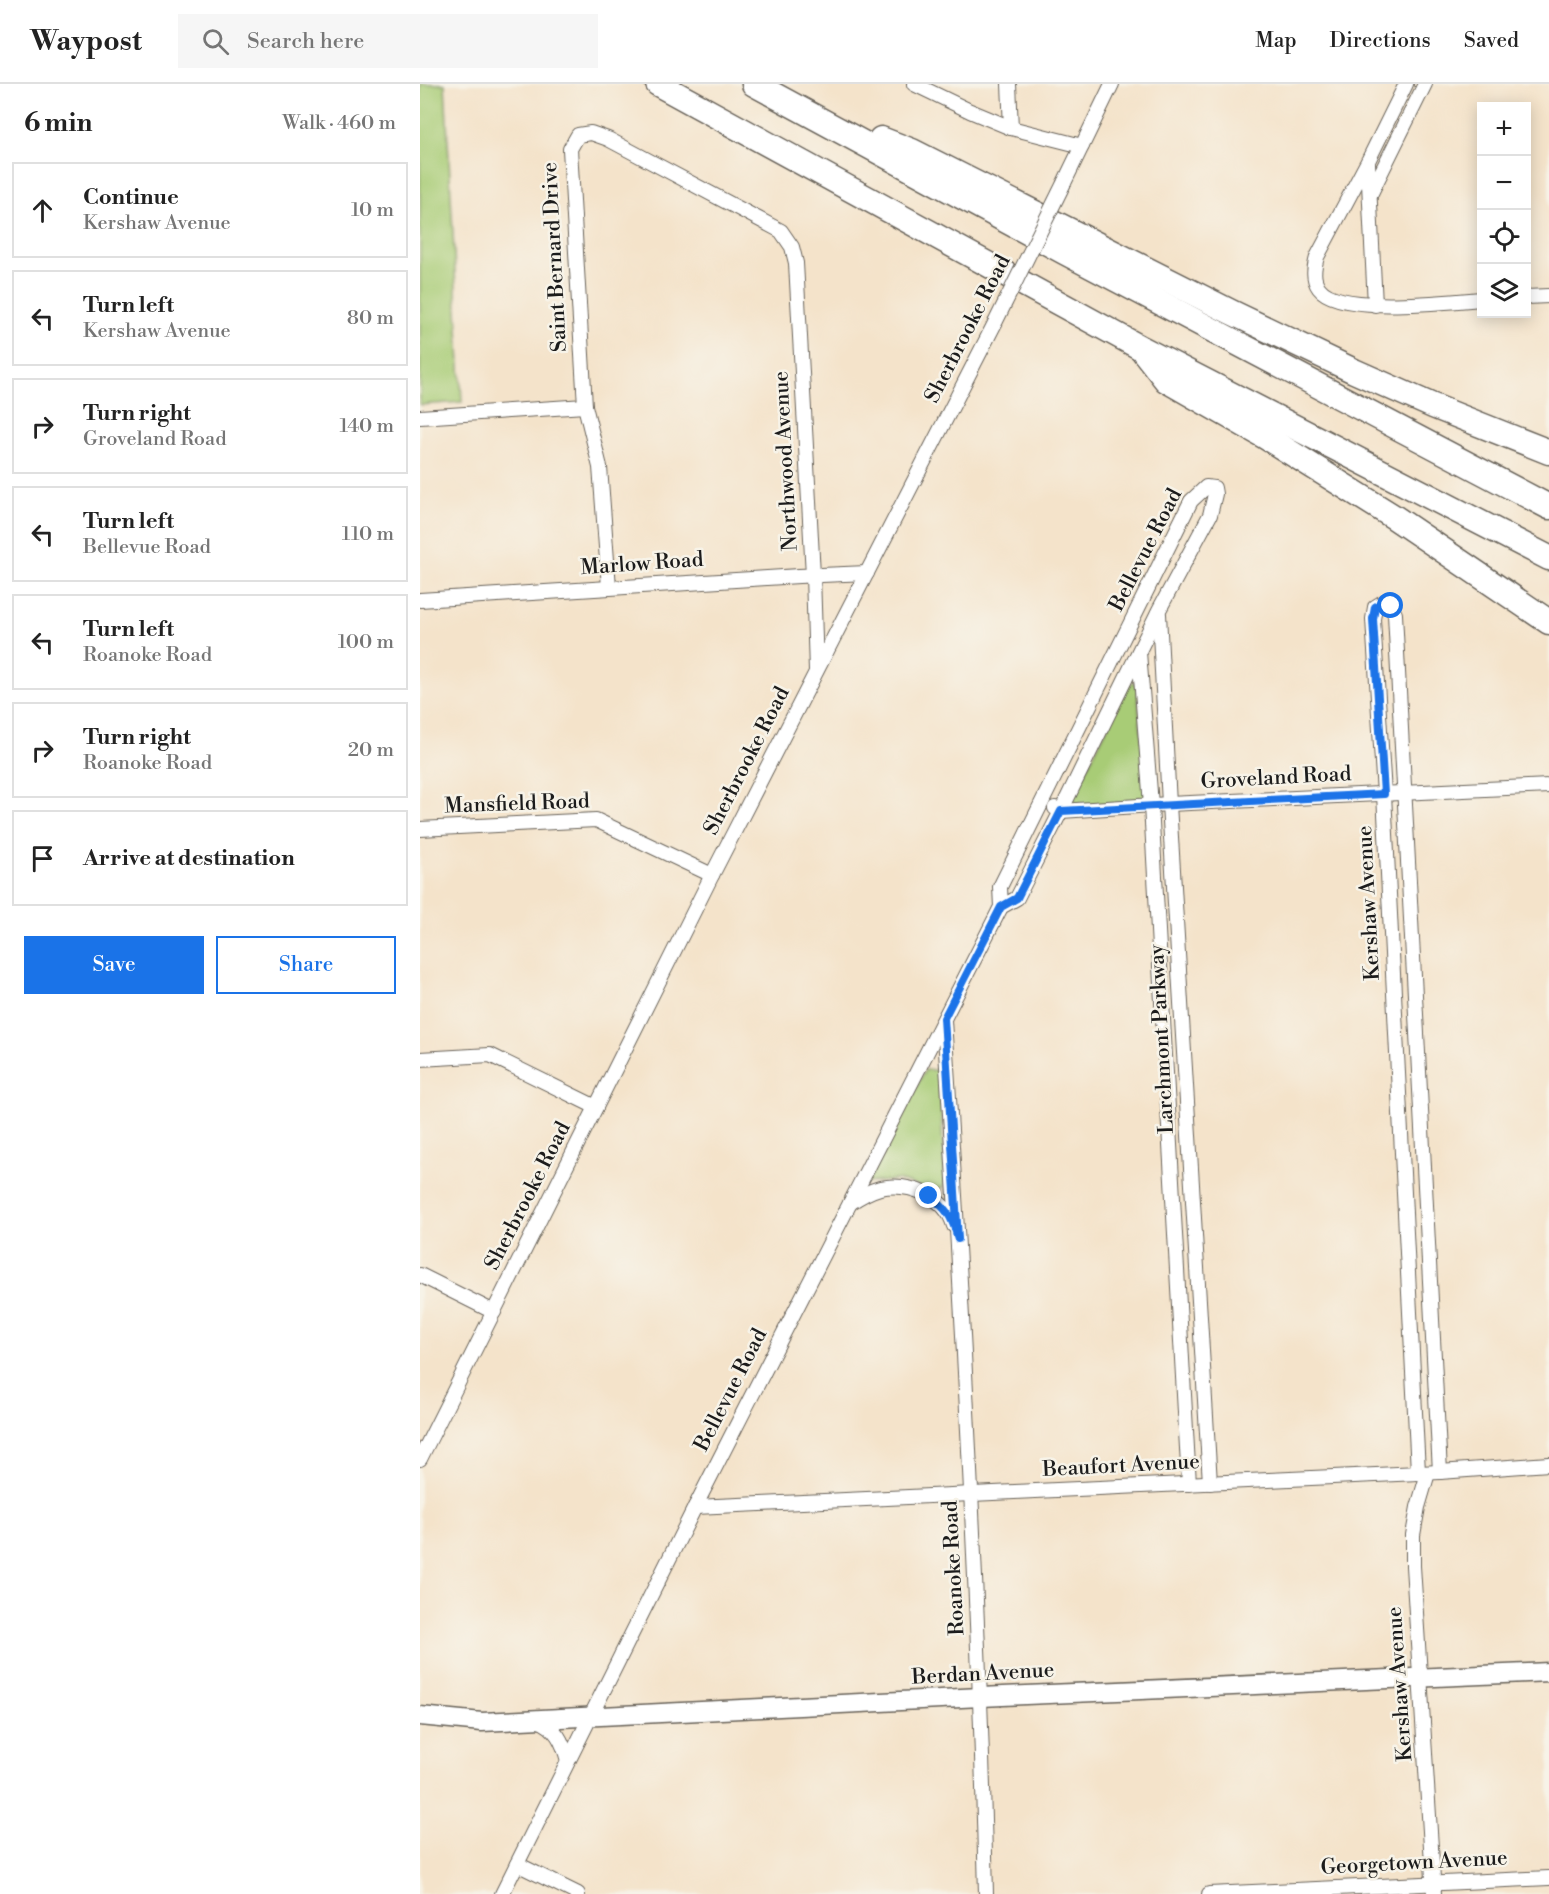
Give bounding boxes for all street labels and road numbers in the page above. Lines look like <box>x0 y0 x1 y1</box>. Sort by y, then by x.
street label: Saint Bernard Drive <box>537 161 573 353</box>
street label: Sherbrooke Road <box>919 250 1017 407</box>
street label: Northwood Avenue <box>768 370 804 552</box>
street label: Bellevue Road <box>1103 484 1188 617</box>
street label: Marlow Road <box>580 547 704 581</box>
street label: Sherbrooke Road <box>698 682 796 839</box>
street label: Groveland Road <box>1200 761 1352 795</box>
street label: Mansfield Road <box>444 788 590 820</box>
street label: Kershaw Avenue <box>1352 825 1386 981</box>
street label: Larchmont Parkway <box>1144 943 1180 1134</box>
street label: Sherbrooke Road <box>479 1117 577 1274</box>
street label: Bellevue Road <box>688 1324 773 1457</box>
street label: Beaufort Avenue <box>1041 1449 1200 1483</box>
street label: Roanoke Road <box>937 1500 971 1636</box>
street label: Kershaw Avenue <box>1382 1606 1418 1762</box>
street label: Berdan Avenue <box>910 1657 1055 1691</box>
street label: Georgetown Avenue <box>1320 1845 1508 1881</box>

